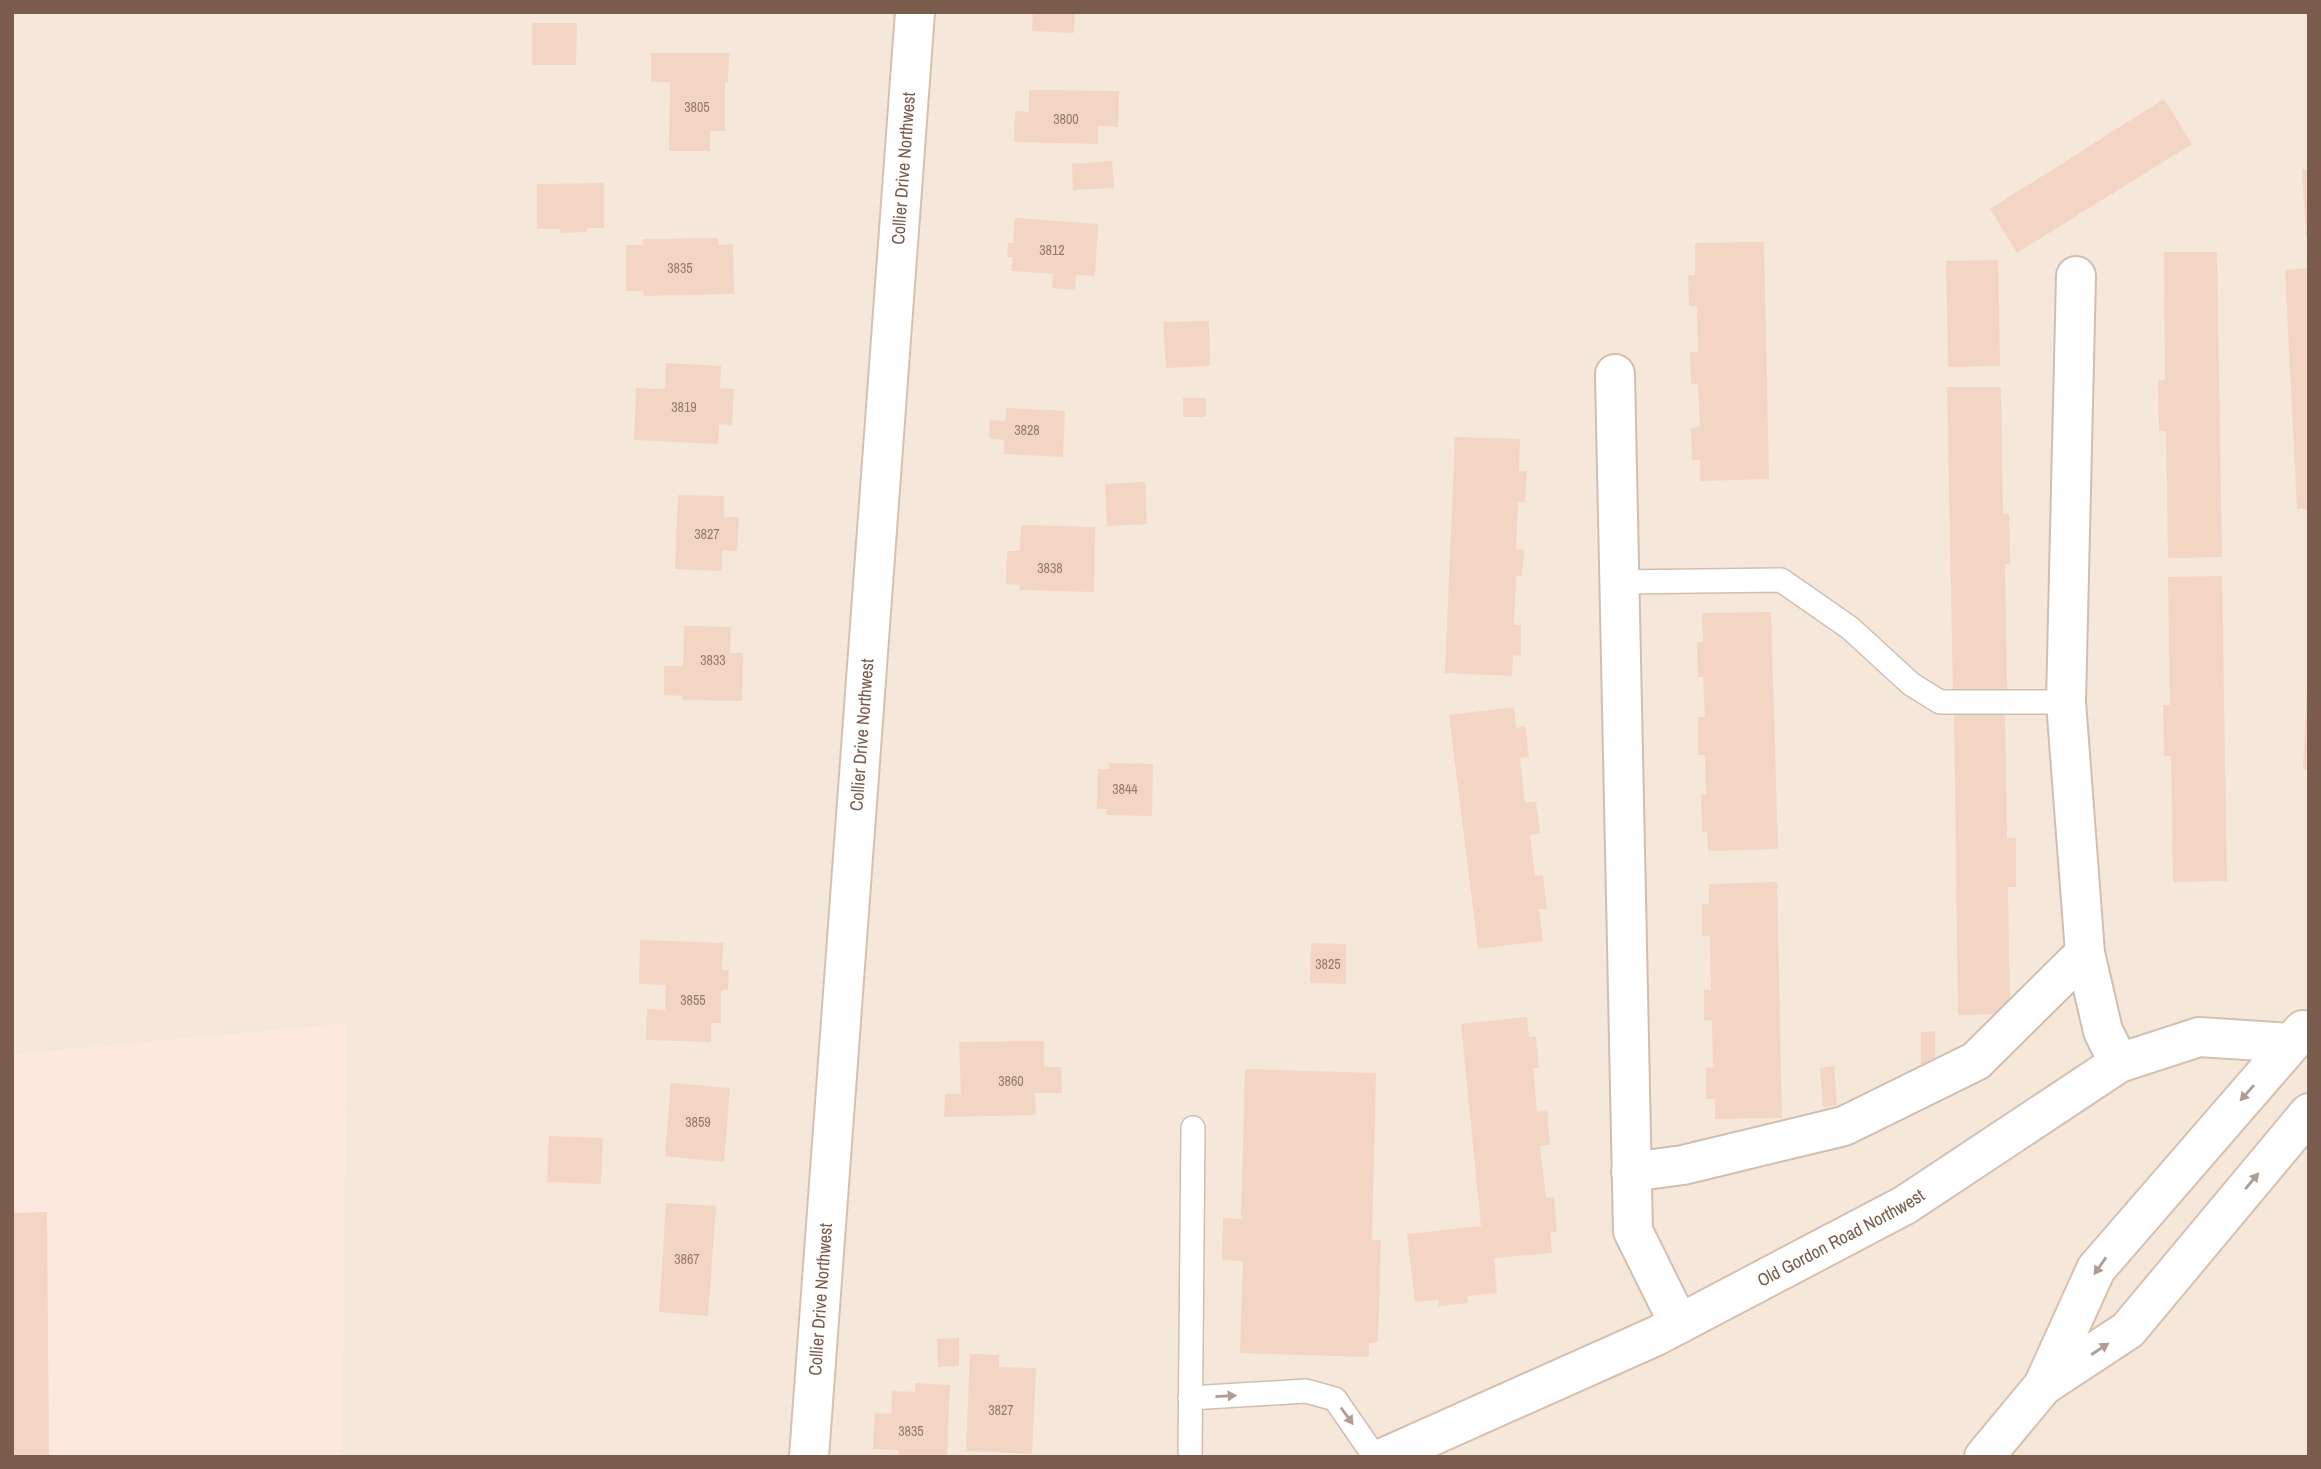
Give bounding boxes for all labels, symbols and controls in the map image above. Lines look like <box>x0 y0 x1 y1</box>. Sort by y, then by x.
street label: Collier Drive Northwest <box>885 91 921 245</box>
house number: 3805 <box>684 98 710 116</box>
house number: 3800 <box>1053 110 1079 128</box>
house number: 3812 <box>1039 241 1065 259</box>
house number: 3835 <box>667 259 693 277</box>
house number: 3819 <box>671 398 697 416</box>
house number: 3828 <box>1014 421 1040 439</box>
house number: 3827 <box>694 525 720 543</box>
house number: 3838 <box>1037 559 1063 577</box>
house number: 3833 <box>700 651 726 669</box>
street label: Collier Drive Northwest <box>843 658 880 812</box>
house number: 3844 <box>1112 780 1138 798</box>
house number: 3825 <box>1315 955 1341 973</box>
house number: 3855 <box>680 991 706 1009</box>
house number: 3860 <box>998 1072 1024 1090</box>
one-way arrow <box>2239 1084 2255 1102</box>
house number: 3859 <box>685 1113 711 1131</box>
one-way arrow <box>2244 1172 2260 1190</box>
street label: Old Gordon Road Northwest <box>1753 1183 1929 1293</box>
street label: Collier Drive Northwest <box>802 1222 838 1376</box>
house number: 3867 <box>674 1250 700 1268</box>
one-way arrow <box>2093 1257 2107 1275</box>
one-way arrow <box>2090 1342 2110 1355</box>
one-way arrow <box>1215 1390 1237 1401</box>
house number: 3827 <box>988 1401 1014 1419</box>
one-way arrow <box>1339 1407 1353 1425</box>
house number: 3835 <box>898 1422 924 1440</box>

